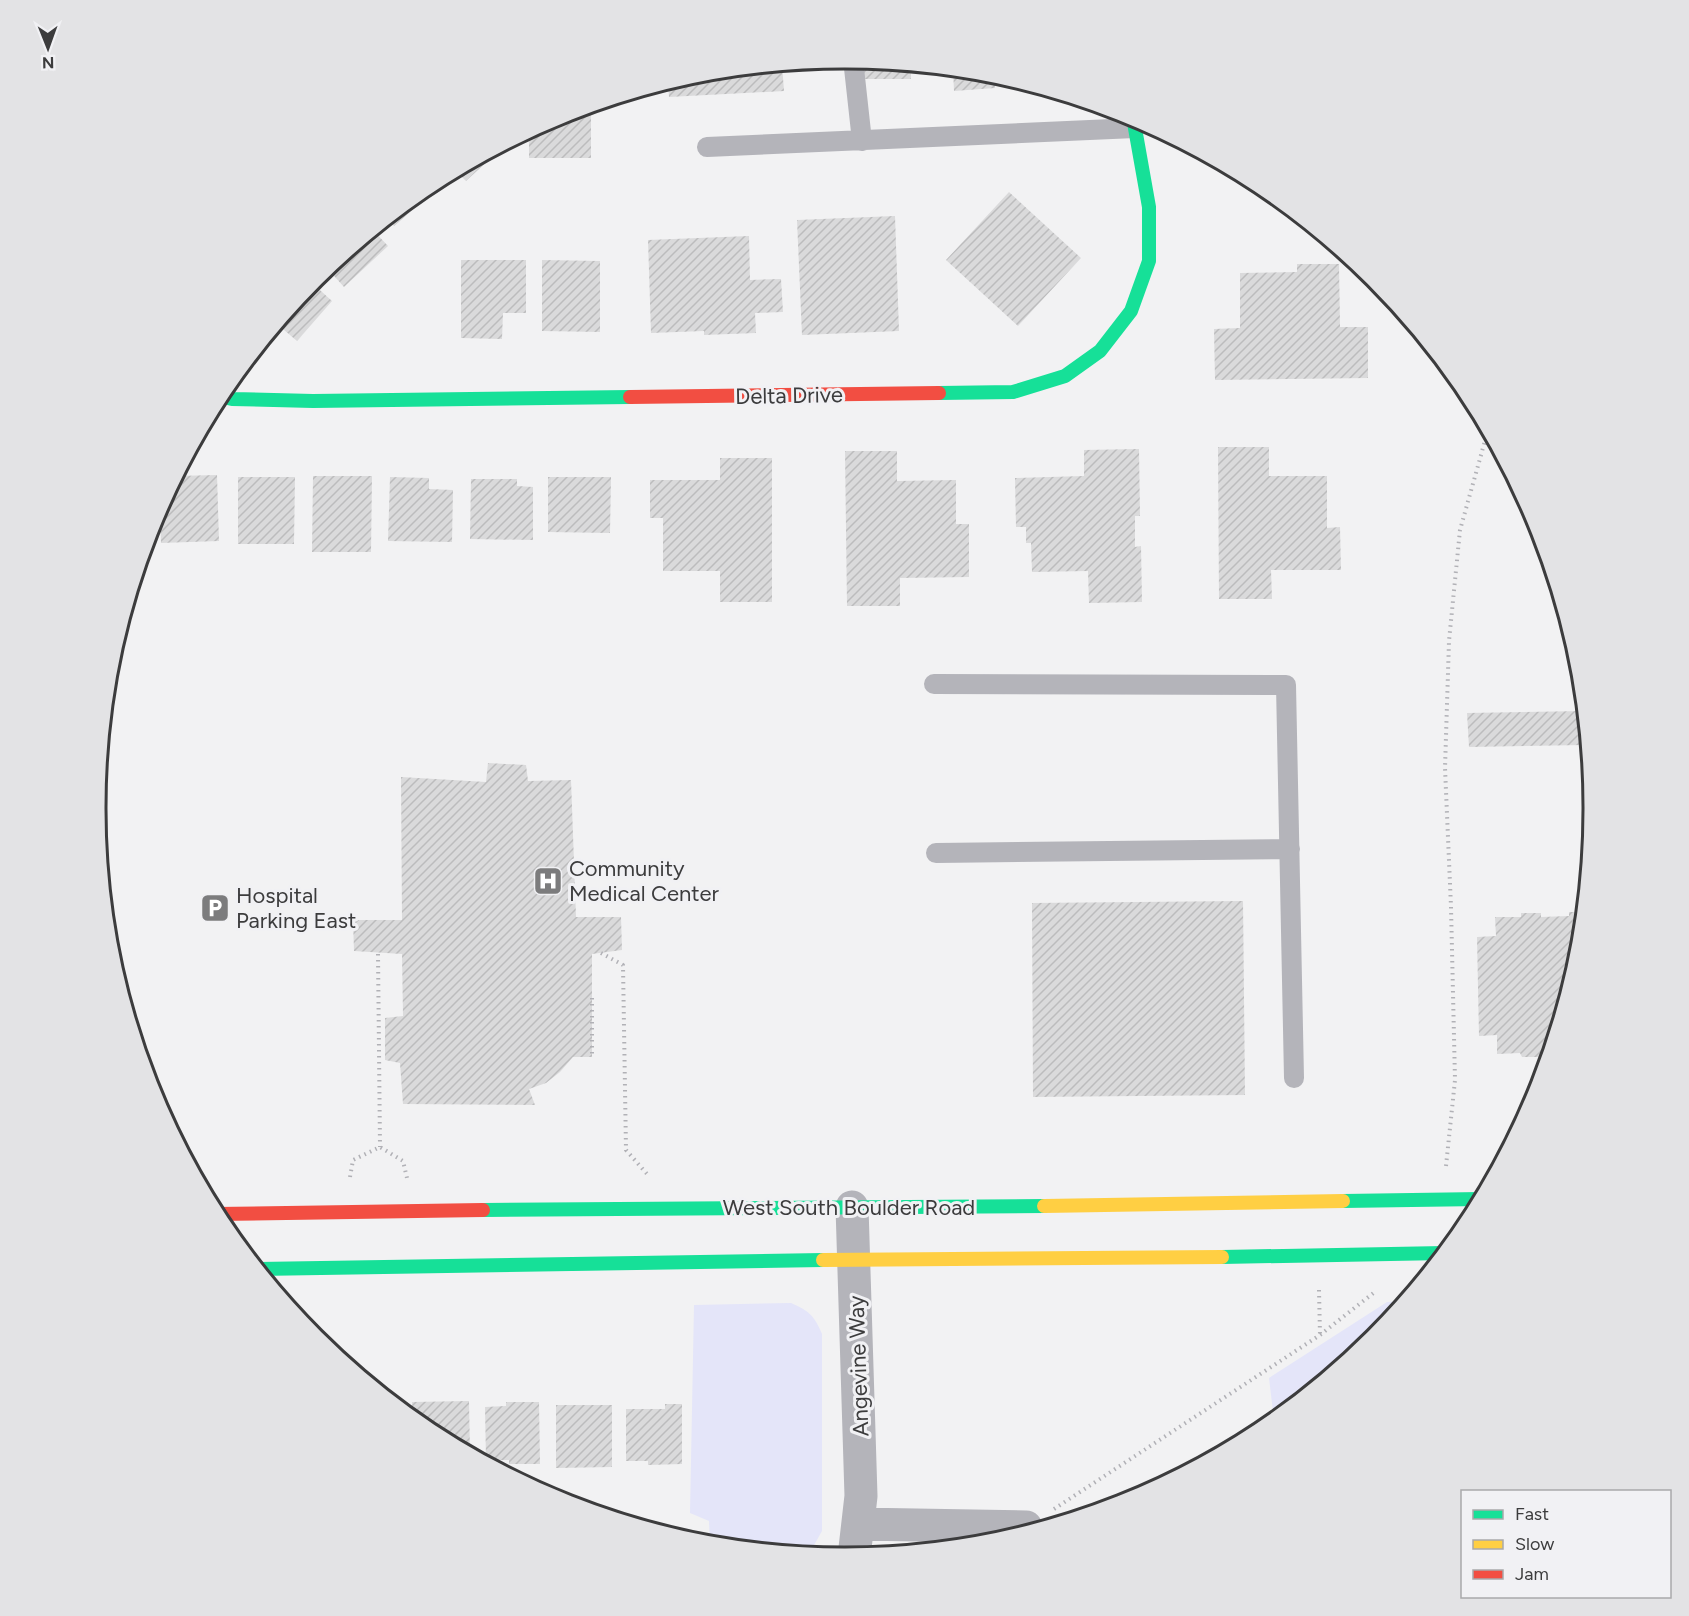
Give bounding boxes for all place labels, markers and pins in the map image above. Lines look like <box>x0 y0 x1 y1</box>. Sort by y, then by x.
place label: Community Medical Center <box>569 855 719 907</box>
hospital icon: Community Medical Center <box>532 865 564 897</box>
place label: Hospital Parking East <box>236 882 356 934</box>
parking icon: Hospital Parking East <box>199 892 231 924</box>

